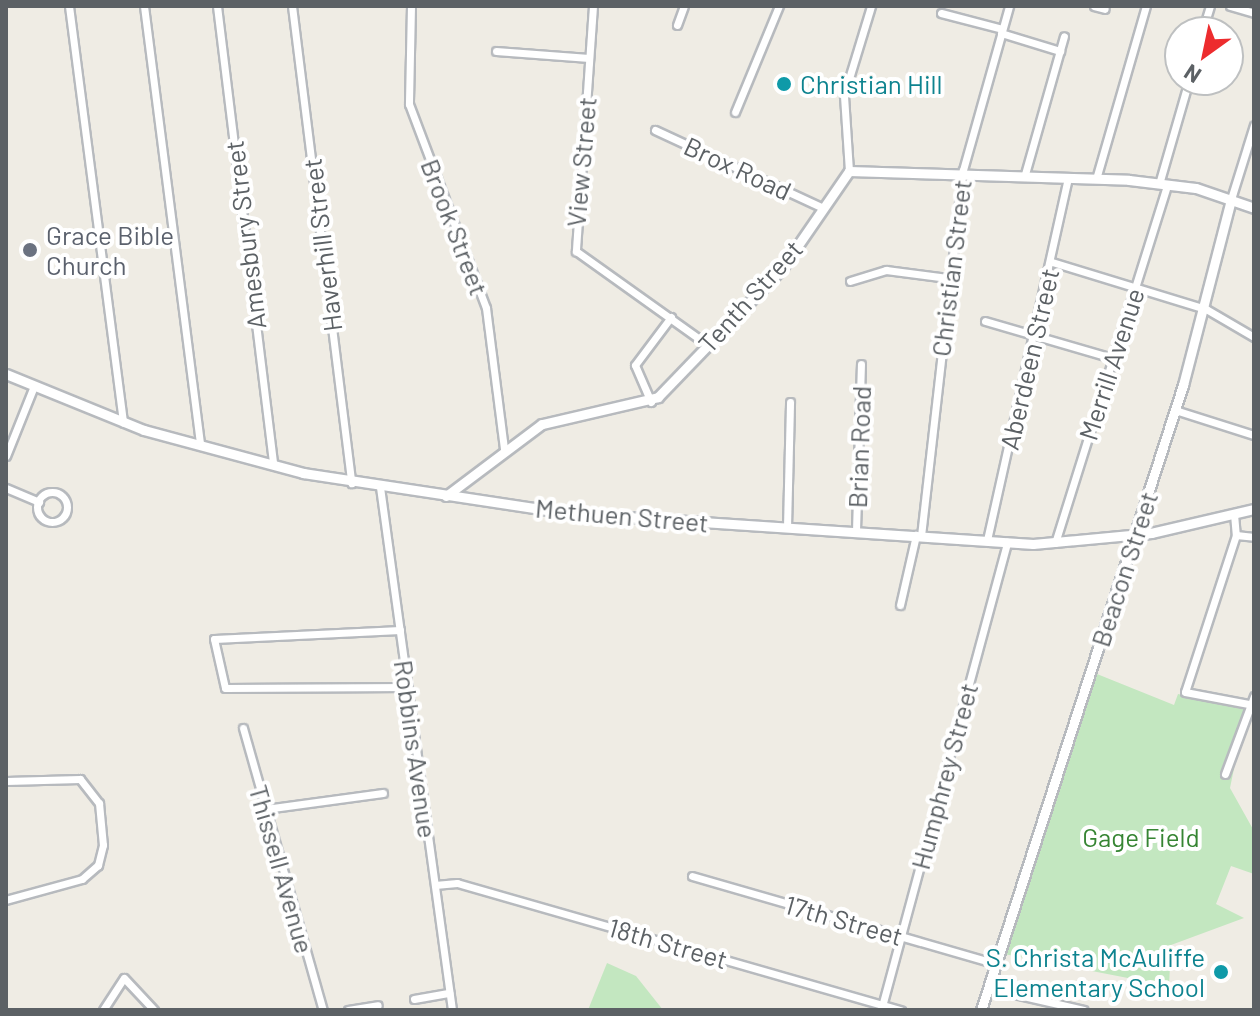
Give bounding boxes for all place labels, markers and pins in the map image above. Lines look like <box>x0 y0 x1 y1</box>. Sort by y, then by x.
place label: Christian Hill <box>800 68 943 100</box>
marker: Christian Hill <box>775 75 793 93</box>
place label: Grace Bible Church <box>46 219 174 280</box>
marker: Grace Bible Church <box>21 241 39 259</box>
place label: S. Christa McAuliffe Elementary School <box>986 941 1205 1002</box>
marker: S. Christa McAuliffe Elementary School <box>1212 963 1230 981</box>

